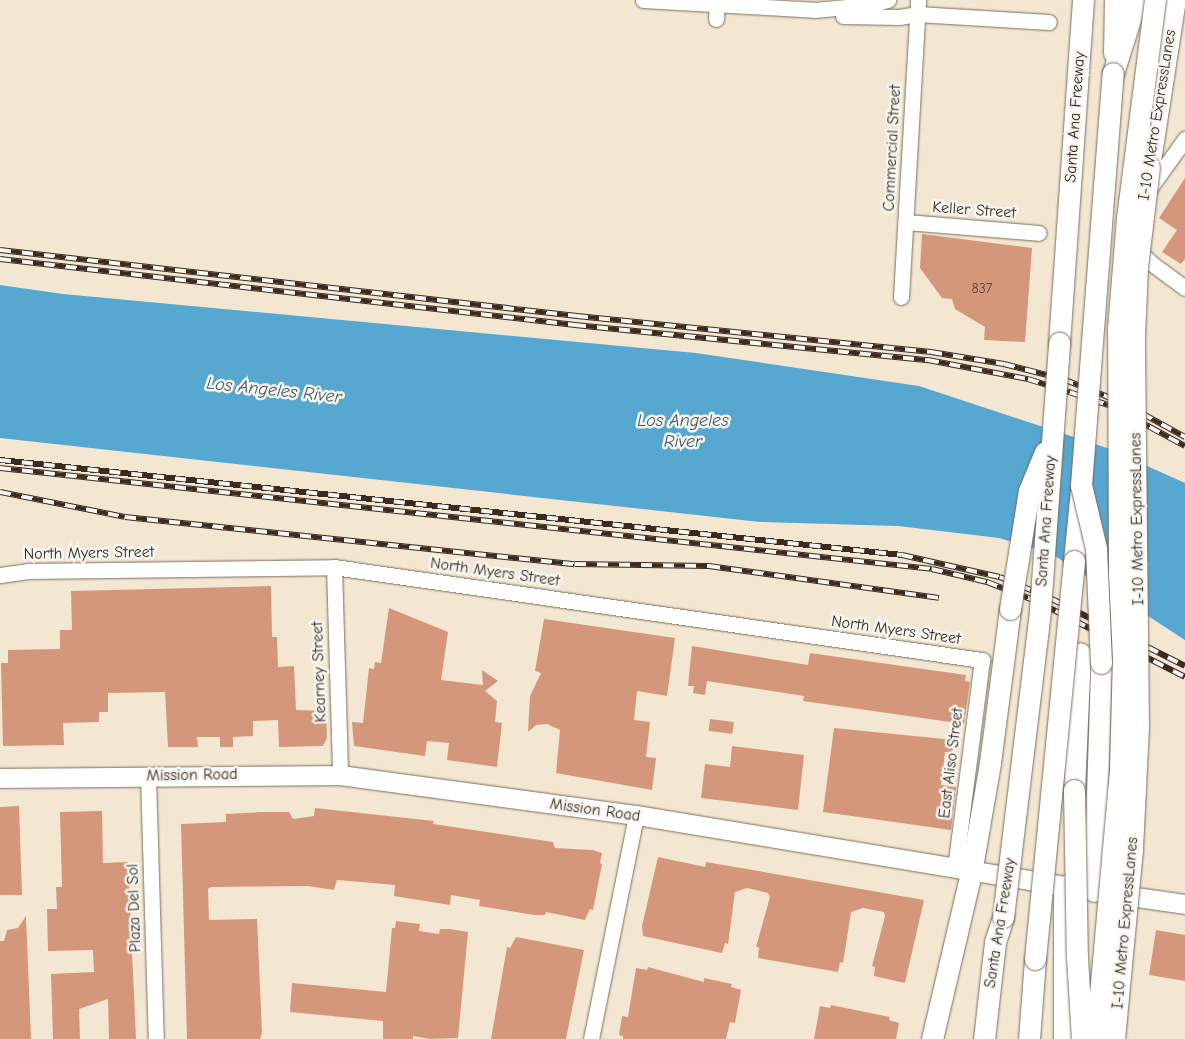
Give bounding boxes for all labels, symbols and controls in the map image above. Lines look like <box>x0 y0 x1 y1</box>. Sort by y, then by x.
street label: I-10 Metro ExpressLanes <box>1134 28 1180 202</box>
street label: Santa Ana Freeway <box>1061 51 1089 183</box>
street label: Commercial Street <box>879 84 905 212</box>
street label: Keller Street <box>932 198 1016 222</box>
house number: 837 <box>972 281 992 297</box>
water label: Los Angeles River <box>205 373 343 409</box>
water label: Los Angeles River <box>637 411 729 454</box>
street label: I-10 Metro ExpressLanes <box>1126 433 1148 605</box>
street label: Santa Ana Freeway <box>1032 455 1060 587</box>
street label: North Myers Street <box>24 542 154 564</box>
street label: North Myers Street <box>429 553 561 591</box>
street label: North Myers Street <box>830 611 962 649</box>
street label: Kearney Street <box>308 621 330 723</box>
street label: East Aliso Street <box>935 707 967 819</box>
street label: Mission Road <box>146 765 238 785</box>
street label: Mission Road <box>549 794 641 826</box>
street label: I-10 Metro ExpressLanes <box>1108 836 1142 1010</box>
street label: Santa Ana Freeway <box>980 857 1020 989</box>
street label: Plaza Del Sol <box>123 863 145 953</box>

